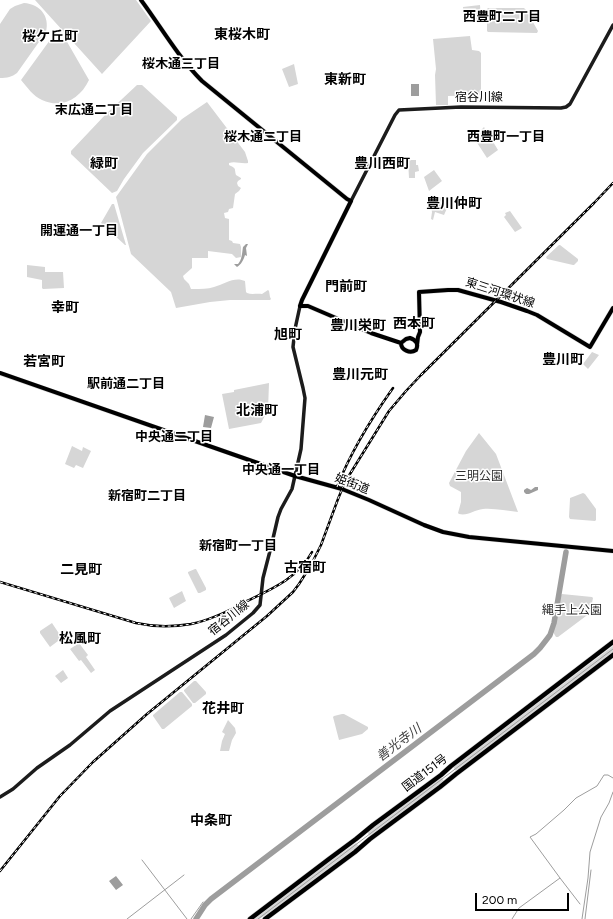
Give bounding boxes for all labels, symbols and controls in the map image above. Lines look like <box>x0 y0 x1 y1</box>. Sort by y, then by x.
district label: 西豊町二丁目 <box>463 9 541 25</box>
district label: 東桜木町 <box>214 27 270 43</box>
district label: 桜ケ丘町 <box>22 29 78 45</box>
district label: 桜木通三丁目 <box>142 56 220 72</box>
district label: 東新町 <box>324 72 366 88</box>
street label: 宿谷川線 <box>455 90 503 104</box>
district label: 末広通二丁目 <box>55 102 133 118</box>
district label: 桜木通二丁目 <box>224 129 302 145</box>
district label: 西豊町一丁目 <box>467 129 545 145</box>
district label: 緑町 <box>90 156 118 172</box>
district label: 豊川西町 <box>354 156 410 172</box>
district label: 豊川仲町 <box>426 196 482 212</box>
district label: 開運通一丁目 <box>40 223 118 239</box>
street label: 東三河環状線 <box>464 275 536 311</box>
district label: 門前町 <box>325 279 367 295</box>
district label: 幸町 <box>51 300 79 316</box>
district label: 西本町 <box>393 316 435 332</box>
district label: 豊川栄町 <box>330 318 386 334</box>
district label: 旭町 <box>274 327 302 343</box>
district label: 豊川町 <box>542 352 584 368</box>
district label: 若宮町 <box>23 354 65 370</box>
district label: 豊川元町 <box>332 367 388 383</box>
district label: 駅前通二丁目 <box>87 376 165 392</box>
district label: 北浦町 <box>236 403 278 419</box>
district label: 中央通二丁目 <box>135 429 213 445</box>
district label: 中央通一丁目 <box>242 462 320 478</box>
park label: 三明公園 <box>455 469 503 483</box>
street label: 姫街道 <box>333 471 371 497</box>
district label: 新宿町二丁目 <box>108 488 186 504</box>
district label: 新宿町一丁目 <box>199 538 277 554</box>
district label: 古宿町 <box>284 560 326 576</box>
district label: 二見町 <box>60 562 102 578</box>
street label: 宿谷川線 <box>206 597 252 639</box>
park label: 縄手上公園 <box>542 603 602 617</box>
district label: 松風町 <box>59 631 101 647</box>
district label: 花井町 <box>202 701 244 717</box>
water label: 善光寺川 <box>374 721 424 765</box>
street label: 国道151号 <box>400 751 450 795</box>
district label: 中条町 <box>190 813 232 829</box>
scale bar <box>477 885 571 911</box>
text: 200 m <box>482 893 517 907</box>

